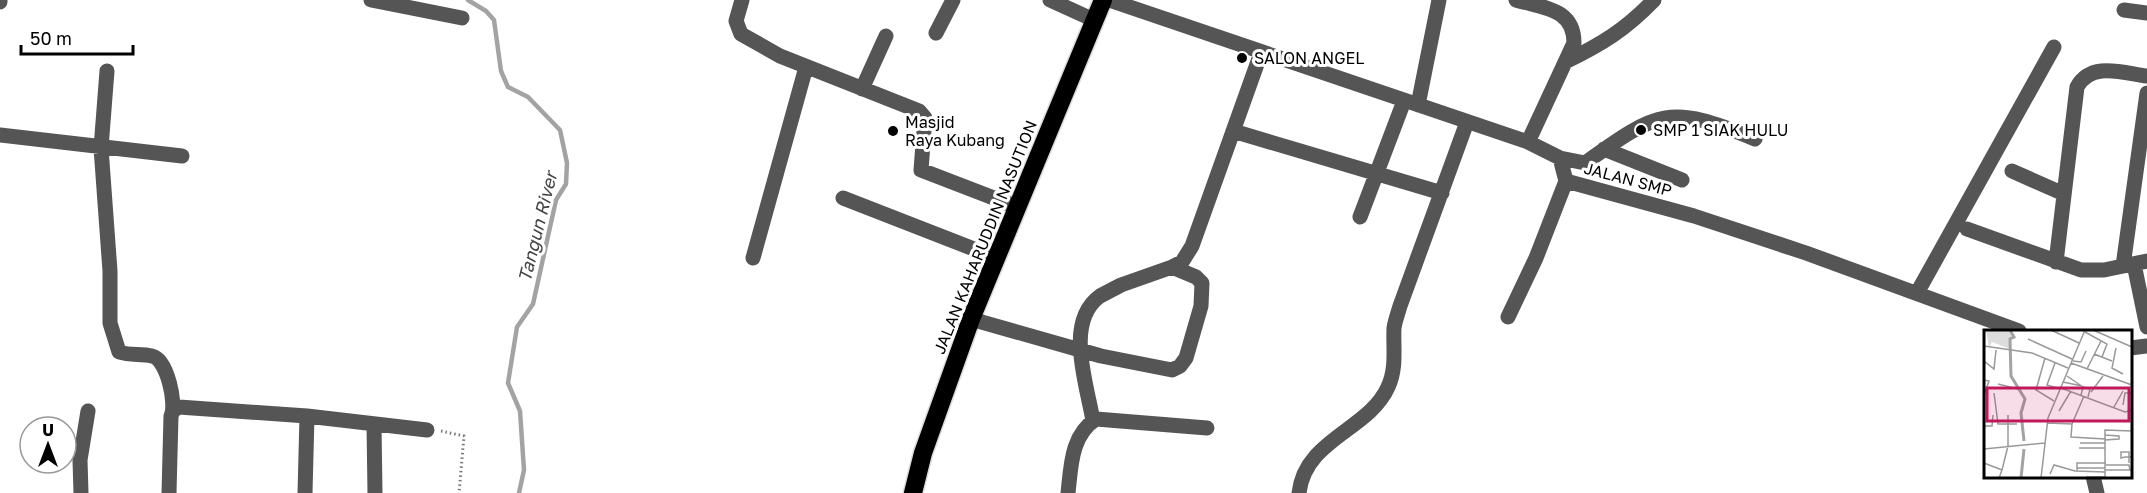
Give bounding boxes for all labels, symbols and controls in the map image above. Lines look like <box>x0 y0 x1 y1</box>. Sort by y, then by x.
scale bar <box>21 18 134 56</box>
text: 50 m <box>30 27 72 49</box>
place label: SALON ANGEL <box>1254 48 1364 68</box>
marker: SALON ANGEL <box>1235 51 1249 65</box>
place label: Masjid Raya Kubang <box>905 112 1005 150</box>
street label: JALAN KAHARUDDIN NASUTION <box>929 117 1041 357</box>
place label: SMP 1 SIAK HULU <box>1653 120 1788 140</box>
marker: SMP 1 SIAK HULU <box>1634 123 1648 137</box>
marker: Masjid Raya Kubang <box>886 124 900 138</box>
street label: JALAN SMP <box>1582 158 1674 200</box>
water label: Tangun River <box>513 167 562 284</box>
inset map <box>1984 330 2132 478</box>
north arrow <box>18 415 78 475</box>
text: U <box>42 420 54 440</box>

